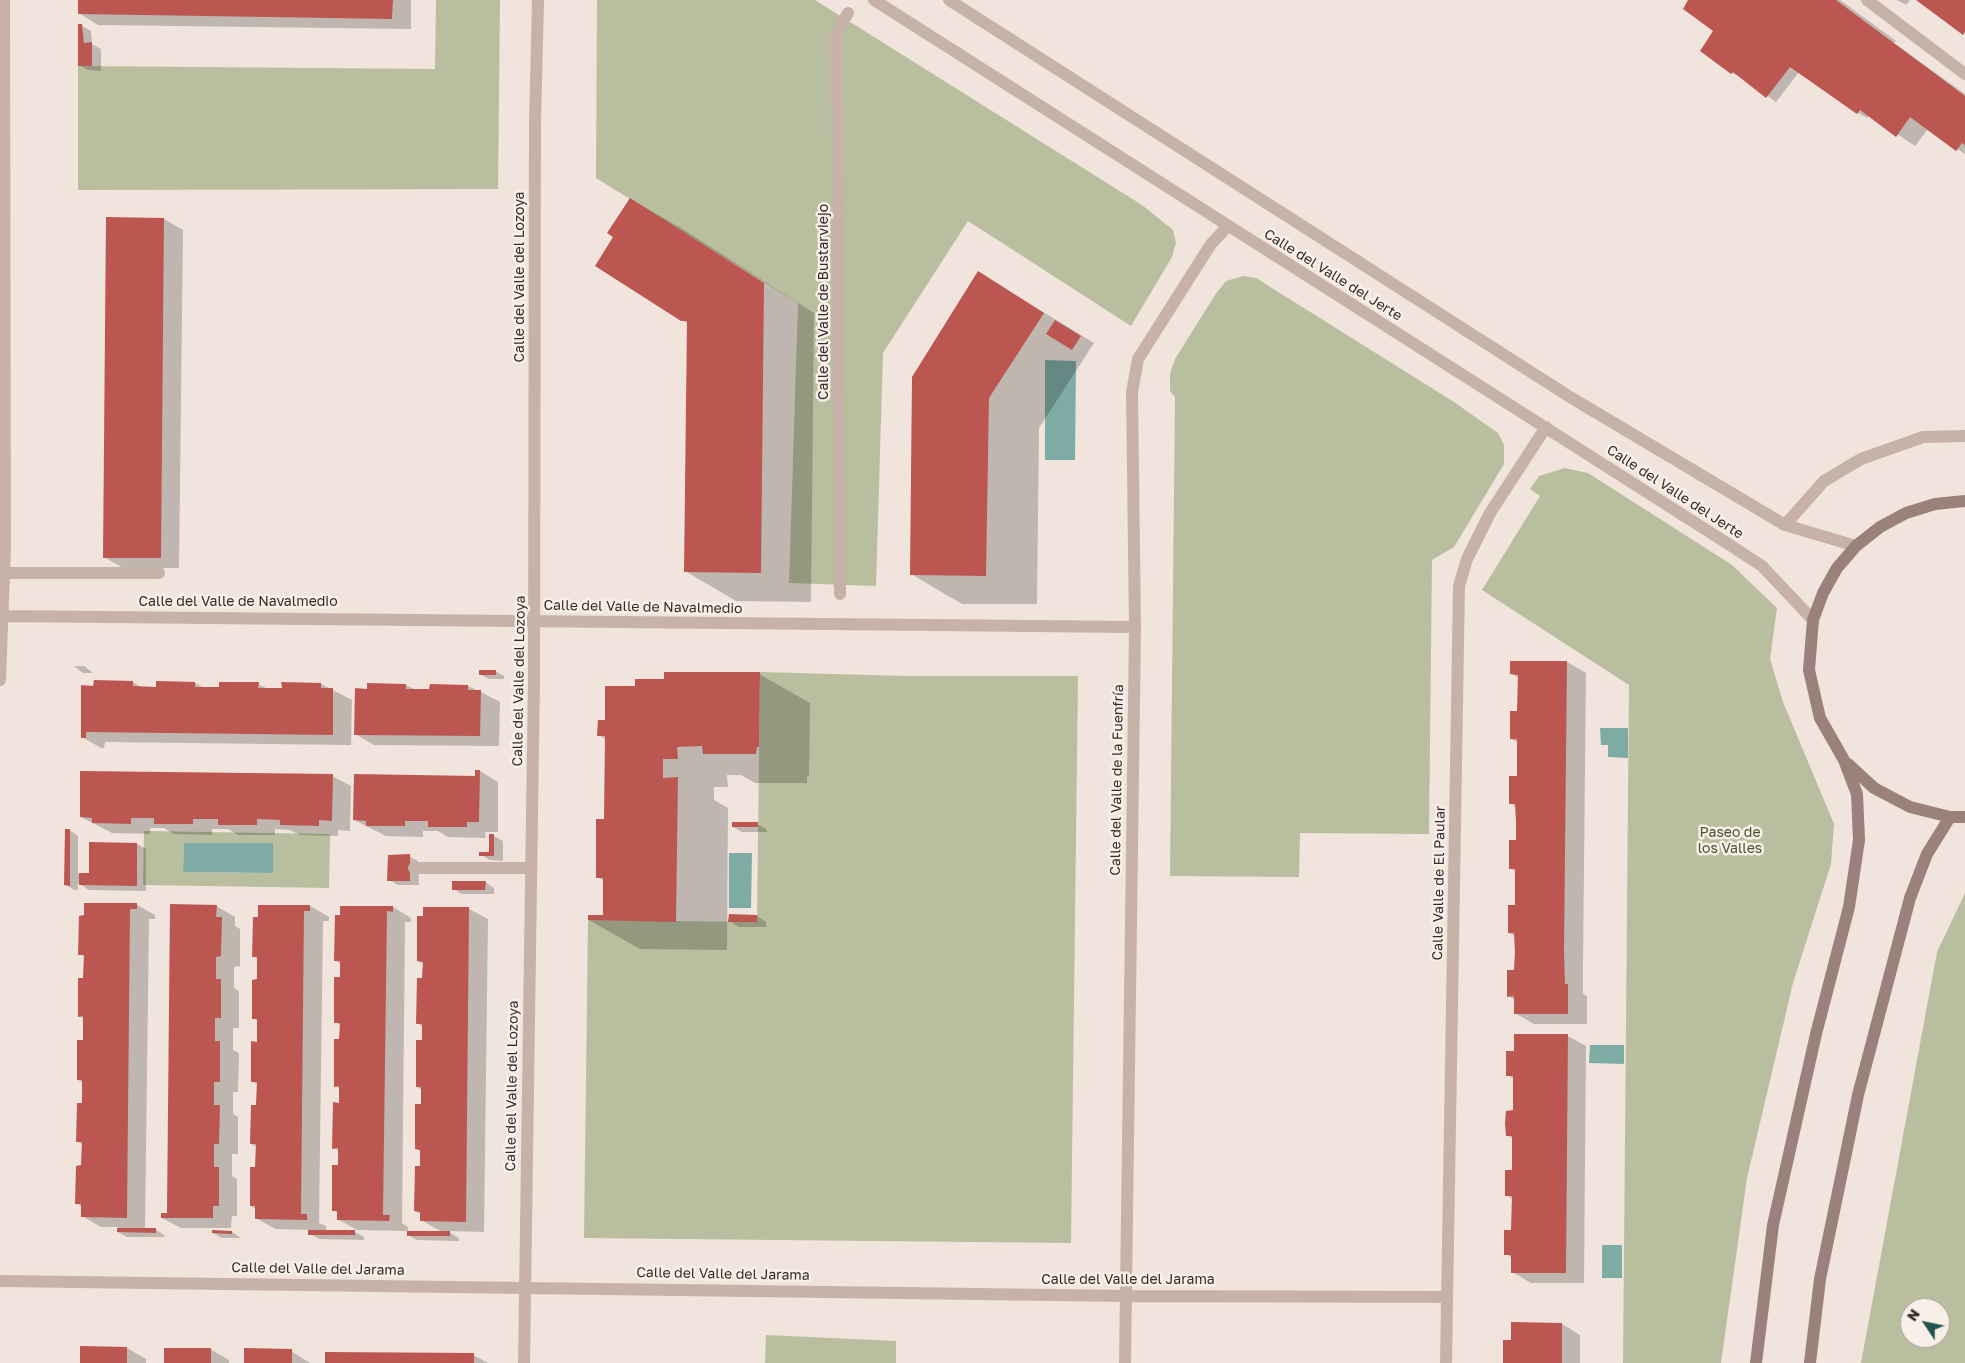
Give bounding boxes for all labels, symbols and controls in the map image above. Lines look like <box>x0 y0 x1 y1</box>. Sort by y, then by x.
street label: Calle del Valle del Lozoya <box>512 191 528 363</box>
street label: Calle del Valle de Bustarviejo <box>816 204 832 400</box>
street label: Calle del Valle del Jerte <box>1261 226 1405 324</box>
street label: Calle del Valle del Jerte <box>1604 442 1746 542</box>
street label: Calle del Valle de Navalmedio <box>138 594 338 610</box>
street label: Calle del Valle del Lozoya <box>509 595 529 767</box>
street label: Calle del Valle de Navalmedio <box>543 597 743 617</box>
street label: Calle del Valle de la Fuenfría <box>1107 684 1127 876</box>
street label: Calle Valle de El Paular <box>1429 805 1449 961</box>
park label: Paseo de los Valles <box>1698 825 1762 858</box>
street label: Calle del Valle del Lozoya <box>502 1000 522 1172</box>
street label: Calle del Valle del Jarama <box>231 1259 405 1279</box>
street label: Calle del Valle del Jarama <box>636 1264 810 1284</box>
street label: Calle del Valle del Jarama <box>1041 1272 1215 1288</box>
north arrow <box>1900 1298 1950 1348</box>
text: N <box>1903 1306 1923 1324</box>

